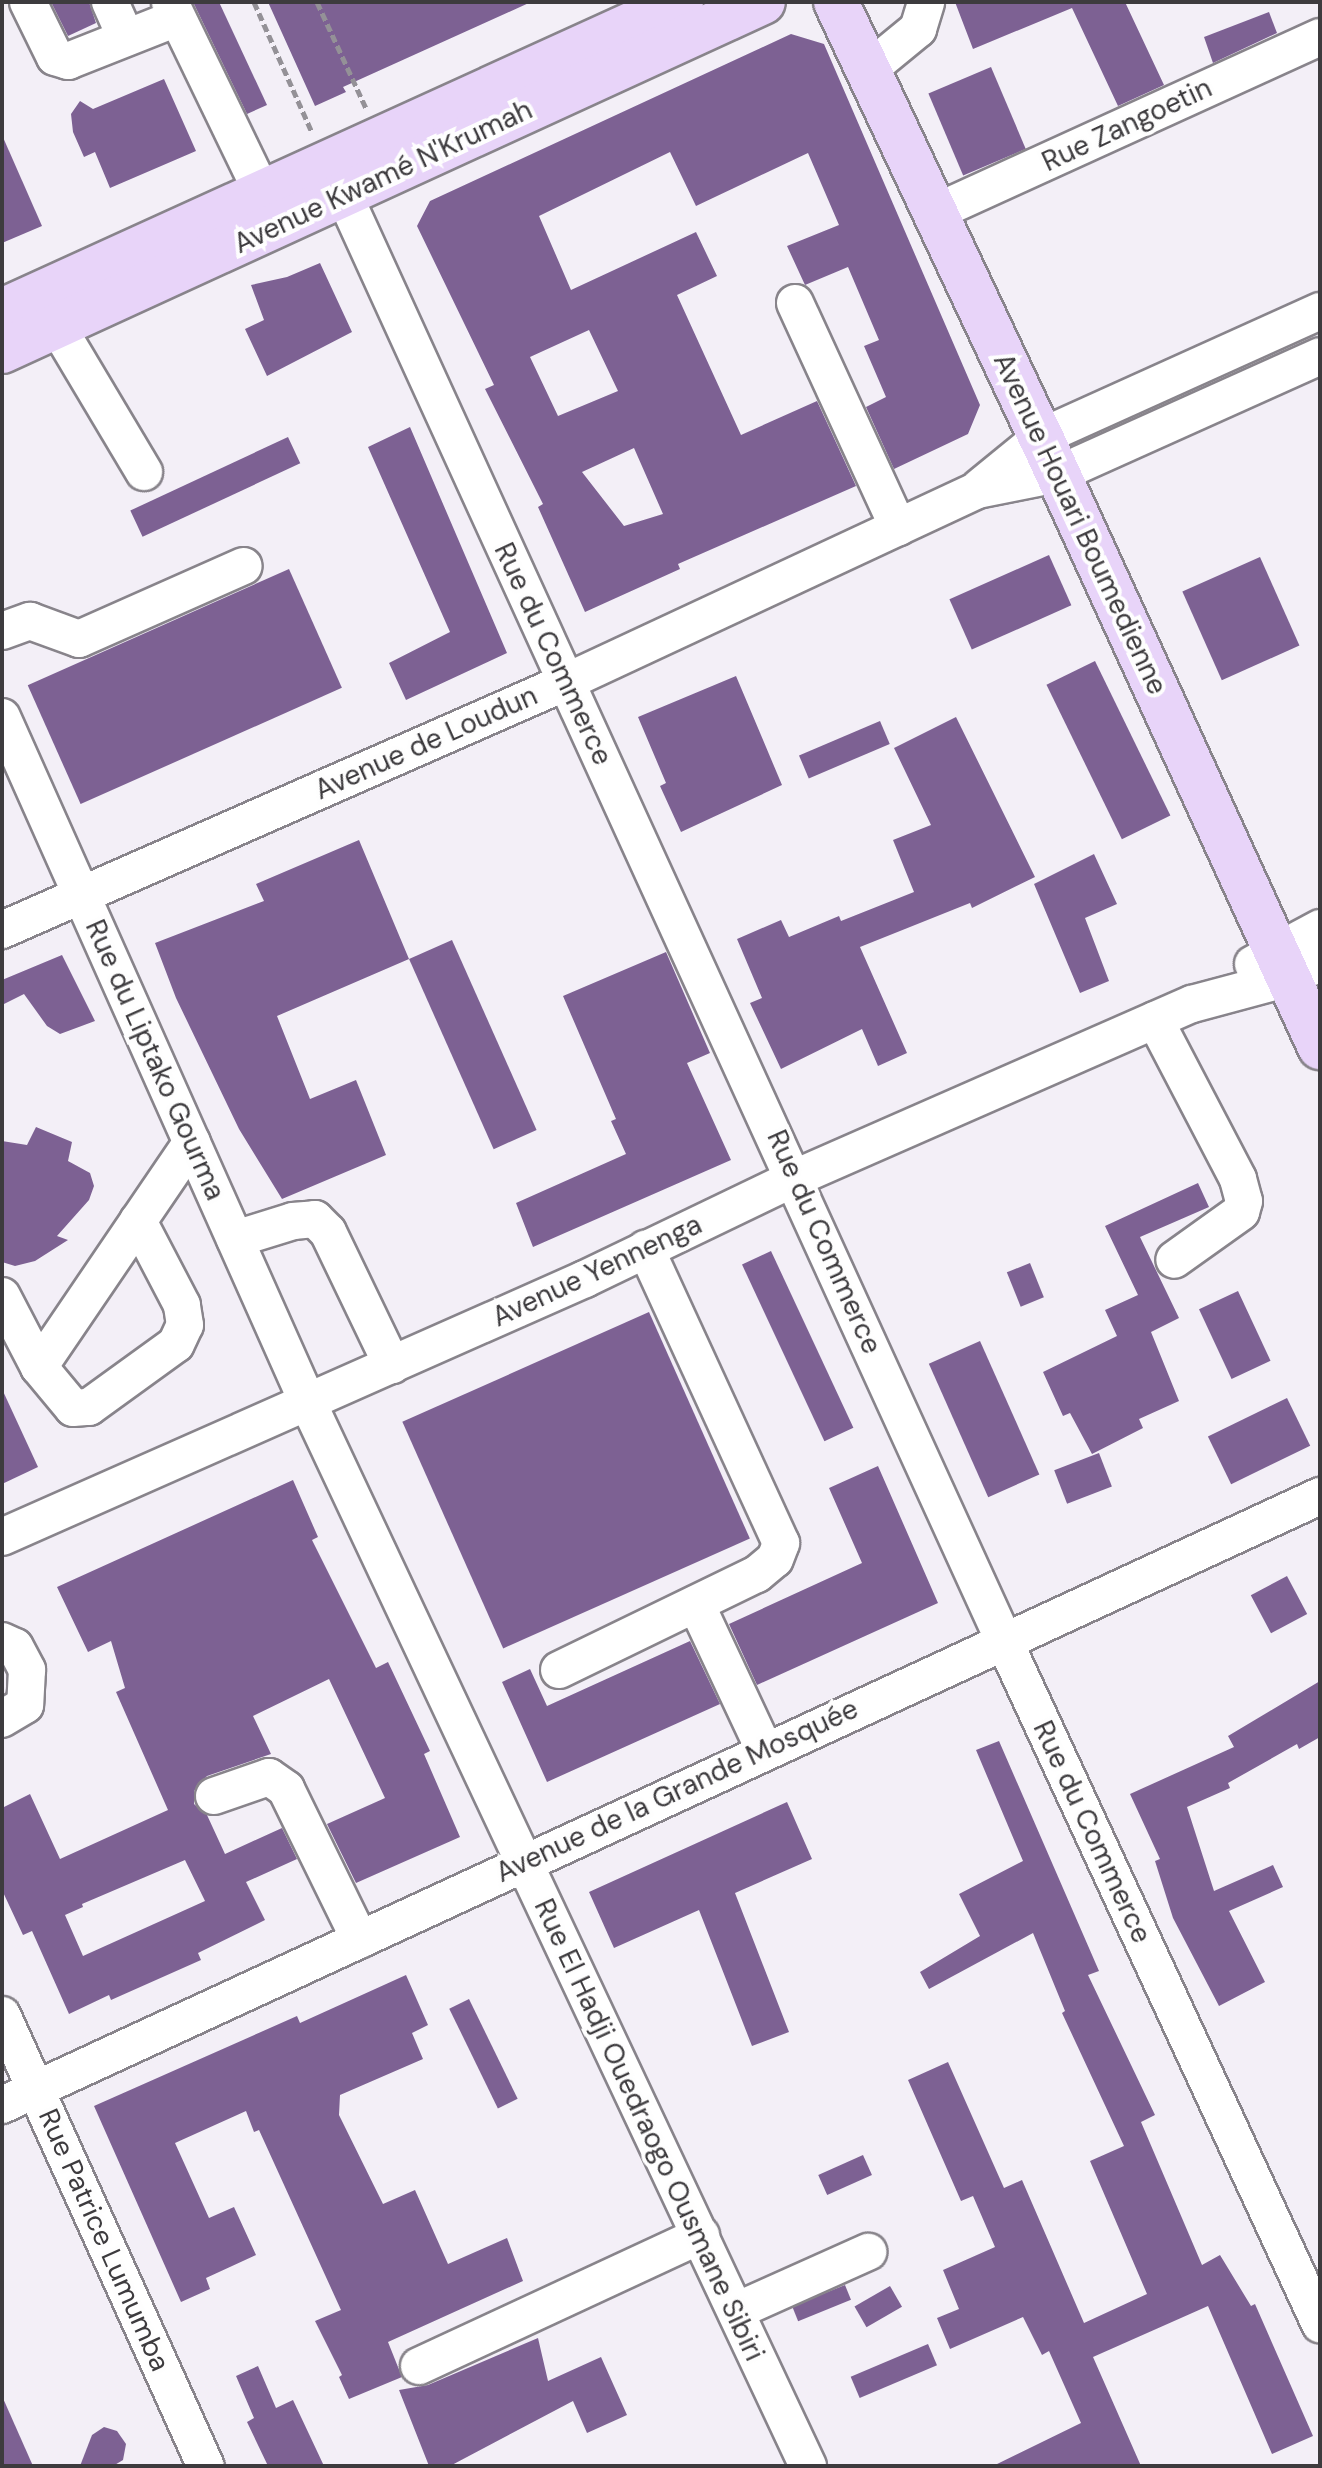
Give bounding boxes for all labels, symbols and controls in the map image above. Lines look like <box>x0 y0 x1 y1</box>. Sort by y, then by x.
street label: Rue Zangoetin <box>1037 71 1217 179</box>
street label: Avenue Kwamé N'Krumah <box>228 93 538 261</box>
street label: Avenue Houari Boumedienne <box>986 348 1174 700</box>
street label: Rue du Commerce <box>487 538 619 770</box>
street label: Avenue de Loudun <box>310 679 542 807</box>
street label: Rue du Liptako Gourma <box>78 915 232 1205</box>
street label: Rue du Commerce <box>760 1125 888 1359</box>
street label: Avenue Yennenga <box>487 1208 707 1334</box>
street label: Avenue de la Grande Mosquée <box>491 1692 863 1890</box>
street label: Rue du Commerce <box>1026 1716 1158 1948</box>
street label: Rue El Hadji Ouedraogo Ousmane Sibiri <box>527 1894 771 2366</box>
street label: Rue Patrice Lumumba <box>31 2104 177 2376</box>

